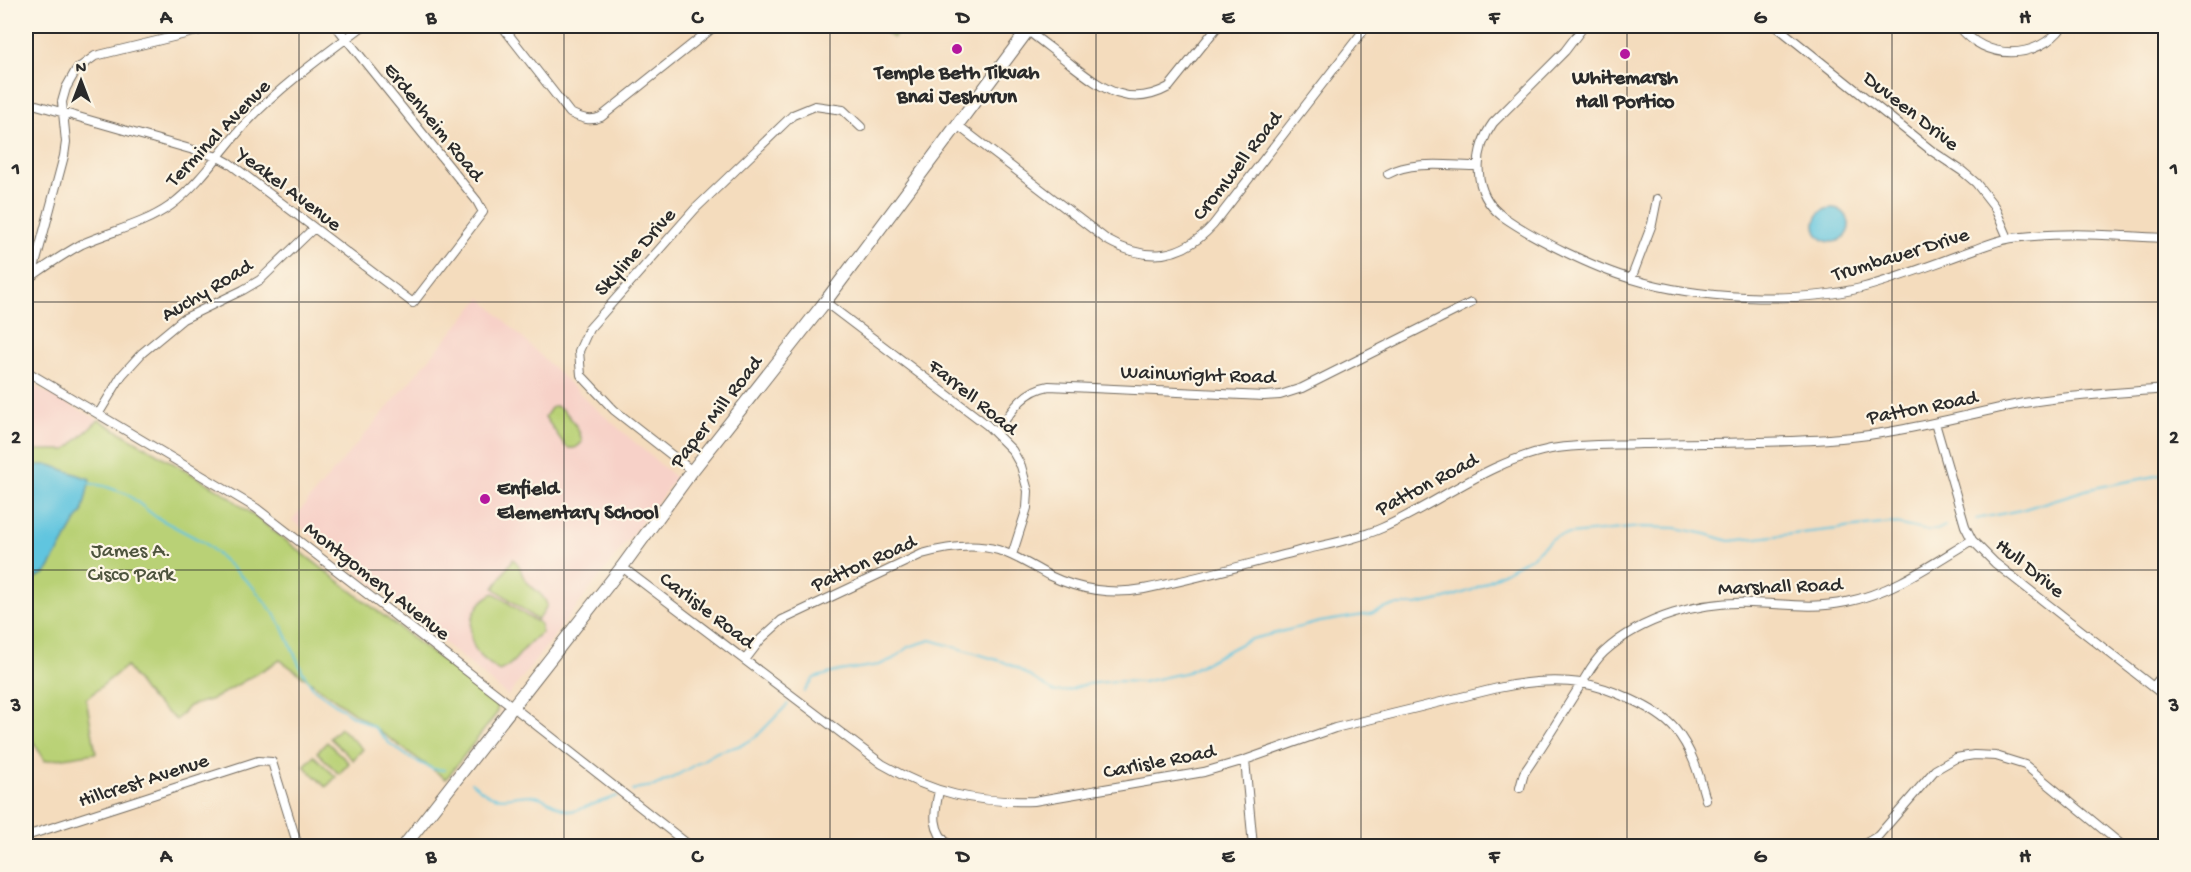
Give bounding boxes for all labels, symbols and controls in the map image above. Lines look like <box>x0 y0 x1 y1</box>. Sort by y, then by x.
text: A <box>159 8 174 31</box>
text: B <box>425 8 437 31</box>
text: C <box>691 8 705 31</box>
text: D <box>954 8 970 31</box>
text: E <box>1222 8 1236 31</box>
text: F <box>1488 8 1501 31</box>
text: G <box>1754 8 1768 31</box>
text: H <box>2019 8 2031 31</box>
marker: Temple Beth Tikvah Bnai Jeshurun <box>950 42 964 56</box>
marker: Whitemarsh Hall Portico <box>1618 47 1632 61</box>
north arrow <box>51 51 111 111</box>
street label: Erdenheim Road <box>377 59 489 189</box>
text: N <box>76 60 87 79</box>
place label: Temple Beth Tikvah Bnai Jeshurun <box>872 62 1040 111</box>
street label: Duveen Drive <box>1855 66 1964 159</box>
place label: Whitemarsh Hall Portico <box>1571 67 1679 116</box>
street label: Terminal Avenue <box>161 74 278 194</box>
street label: Cromwell Road <box>1188 106 1290 227</box>
street label: Yeakel Avenue <box>229 142 346 239</box>
text: 1 <box>11 159 20 182</box>
text: 1 <box>2169 159 2178 182</box>
street label: Skyline Drive <box>590 203 684 303</box>
street label: Trumbauer Drive <box>1829 223 1974 289</box>
street label: Auchy Road <box>158 254 259 329</box>
street label: Paper Mill Road <box>665 351 771 475</box>
street label: Farrell Road <box>921 354 1023 444</box>
street label: Wainwright Road <box>1120 361 1277 392</box>
street label: Patton Road <box>1864 386 1982 433</box>
text: 2 <box>11 428 21 451</box>
text: 2 <box>2169 428 2179 451</box>
street label: Patton Road <box>1371 448 1484 524</box>
place label: Enfield Elementary School <box>497 478 659 527</box>
marker: Enfield Elementary School <box>478 492 492 506</box>
street label: Montgomery Avenue <box>298 518 455 648</box>
street label: Patton Road <box>807 530 922 600</box>
street label: Hull Drive <box>1989 534 2069 606</box>
park label: James A. Cisco Park <box>88 540 177 589</box>
street label: Carlisle Road <box>653 568 760 657</box>
street label: Marshall Road <box>1718 574 1844 603</box>
text: 3 <box>10 696 21 719</box>
text: 3 <box>2168 696 2179 719</box>
street label: Carlisle Road <box>1101 740 1220 787</box>
street label: Hillcrest Avenue <box>76 749 214 815</box>
text: A <box>159 847 174 870</box>
text: B <box>425 847 437 870</box>
text: C <box>691 847 705 870</box>
text: D <box>954 847 970 870</box>
text: E <box>1222 847 1236 870</box>
text: F <box>1488 847 1501 870</box>
text: G <box>1754 847 1768 870</box>
text: H <box>2019 847 2031 870</box>

